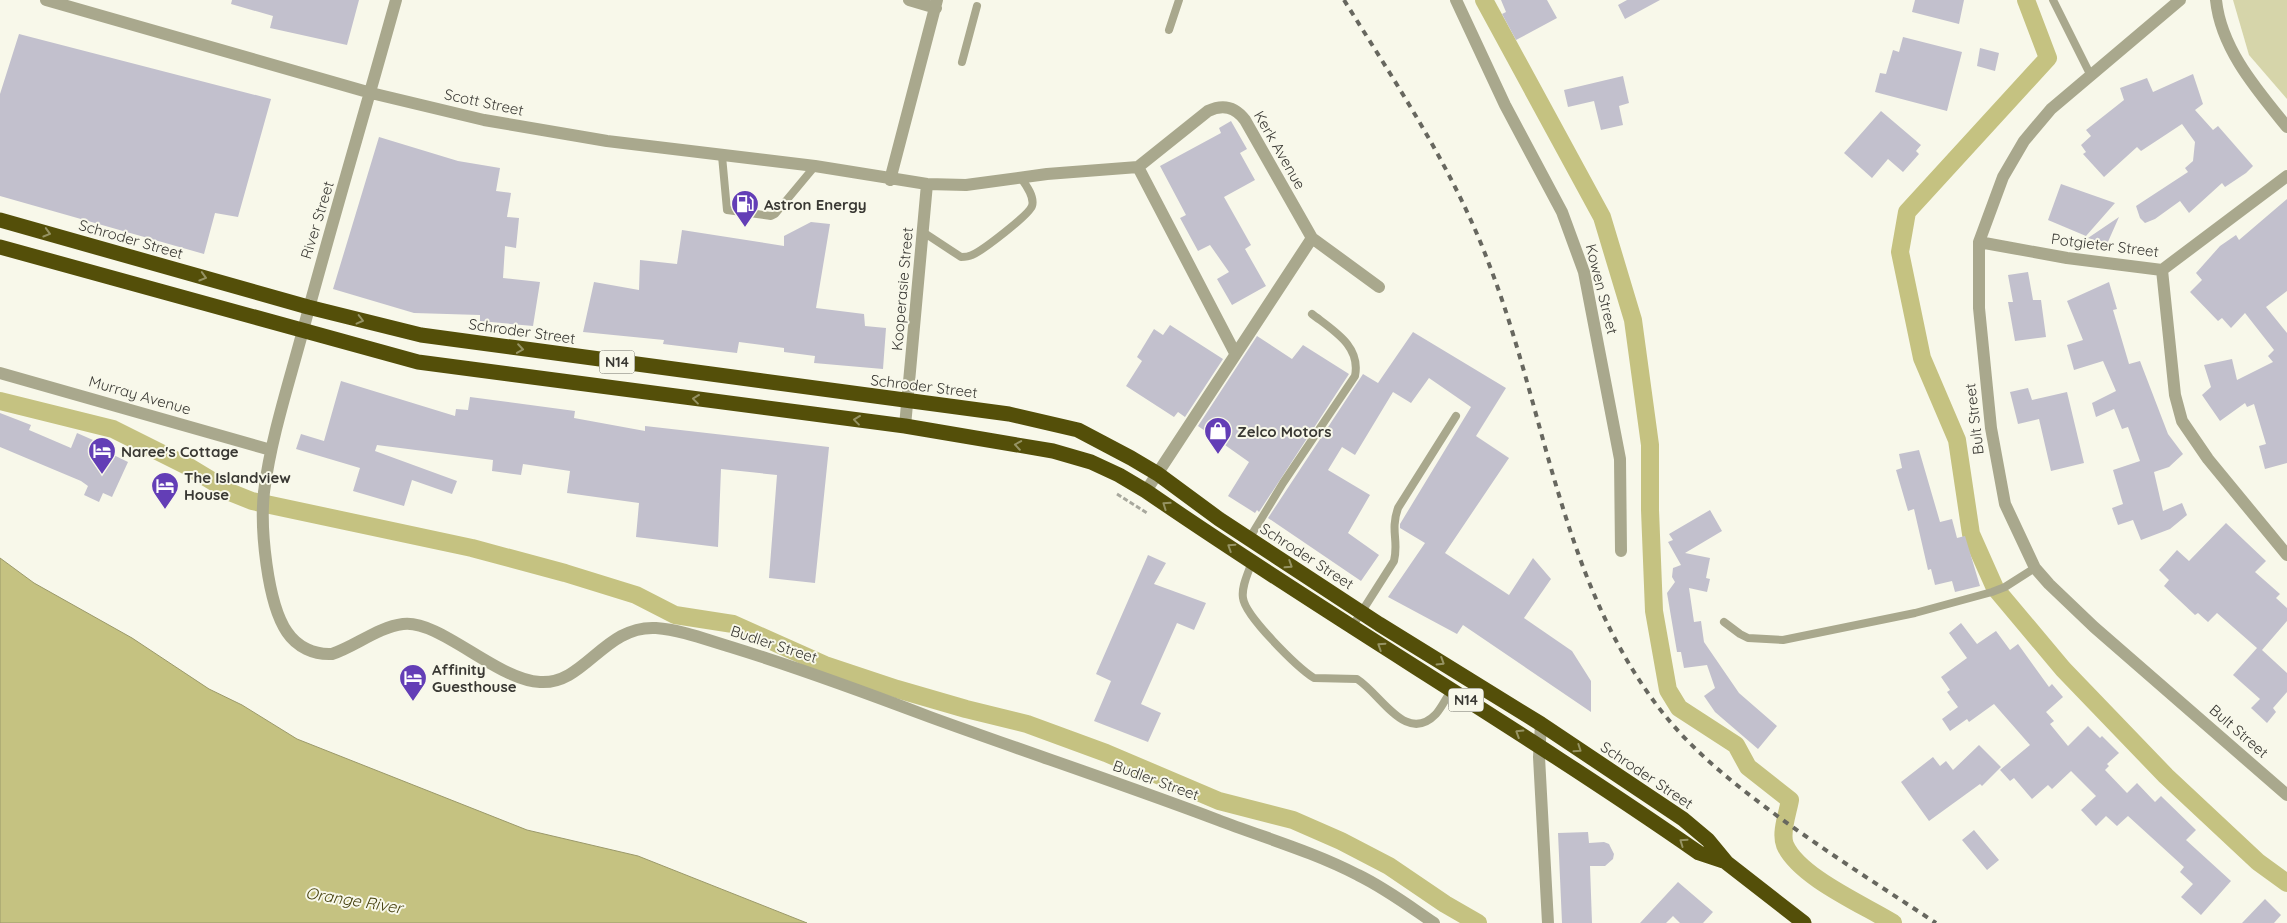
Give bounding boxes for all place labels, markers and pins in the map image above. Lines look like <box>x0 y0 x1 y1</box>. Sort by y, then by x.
fuel station icon: Astron Energy <box>730 189 760 228</box>
place label: Astron Energy <box>764 195 867 214</box>
shop icon: Zelco Motors <box>1203 416 1233 455</box>
place label: Zelco Motors <box>1237 422 1332 441</box>
hotel icon: Naree's Cottage <box>87 436 117 475</box>
place label: Naree's Cottage <box>121 442 239 461</box>
place label: The Islandview House <box>184 468 291 504</box>
hotel icon: The Islandview House <box>150 471 180 510</box>
place label: Affinity Guesthouse <box>432 660 517 696</box>
hotel icon: Affinity Guesthouse <box>398 663 428 702</box>

